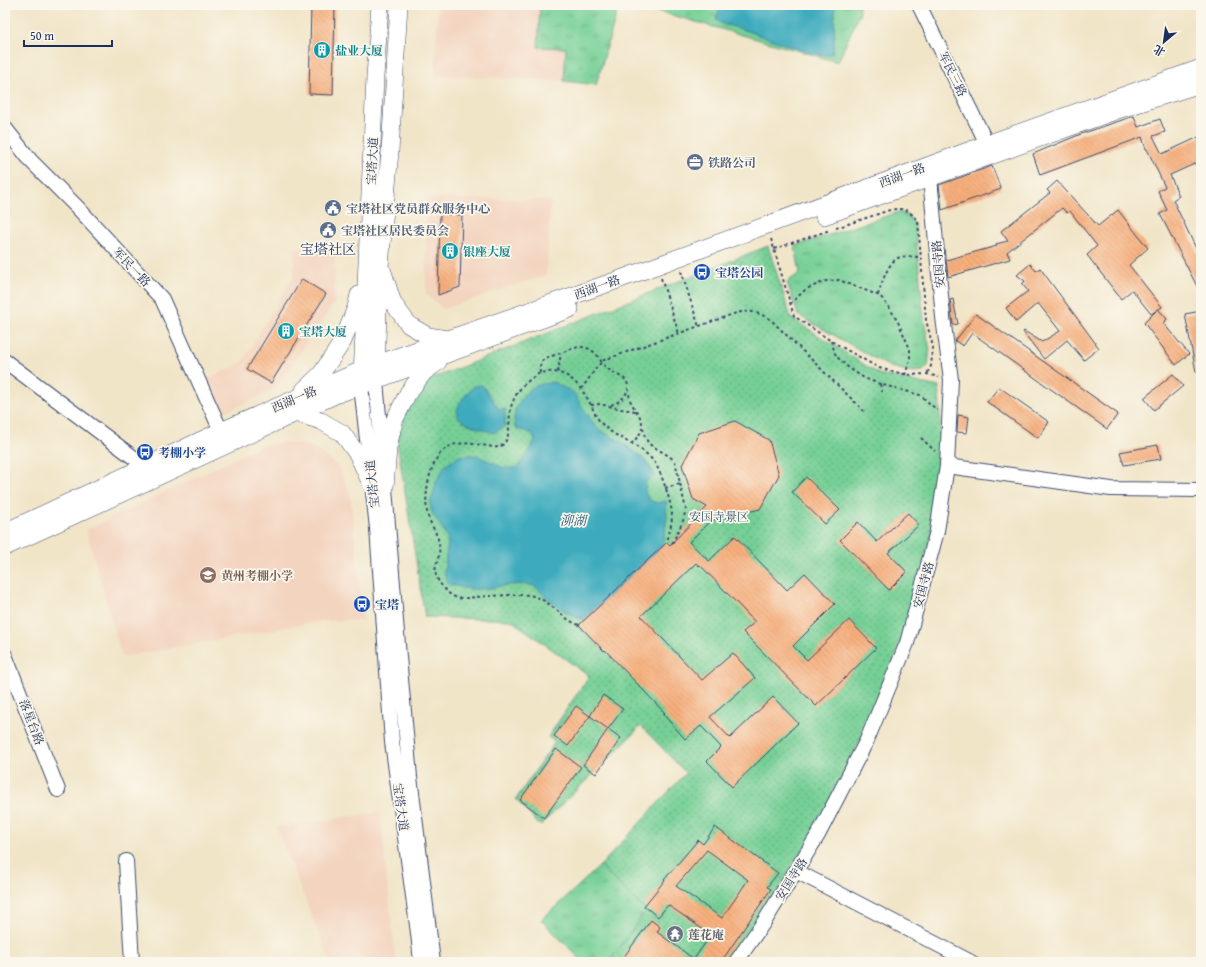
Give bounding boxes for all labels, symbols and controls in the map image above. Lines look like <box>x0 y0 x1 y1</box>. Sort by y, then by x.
scale bar <box>24 22 112 48</box>
north arrow <box>1144 22 1184 62</box>
text: 50 m <box>30 27 54 44</box>
building icon: 盐业大厦 <box>312 40 332 60</box>
text: 北 <box>1150 41 1168 60</box>
place label: 盐业大厦 <box>335 42 383 59</box>
street label: 军民三路 <box>935 49 971 99</box>
street label: 宝塔大道 <box>362 137 382 185</box>
office icon: 铁路公司 <box>685 152 705 172</box>
place label: 铁路公司 <box>708 154 756 171</box>
street label: 西湖一路 <box>877 159 927 191</box>
public building icon: 宝塔社区党员群众服务中心 <box>323 198 343 218</box>
place label: 宝塔社区党员群众服务中心 <box>346 200 490 217</box>
public building icon: 宝塔社区居民委员会 <box>318 220 338 240</box>
place label: 宝塔社区居民委员会 <box>341 222 449 239</box>
district label: 宝塔社区 <box>300 239 356 259</box>
street label: 安国寺路 <box>927 239 949 289</box>
building icon: 银座大厦 <box>440 241 460 261</box>
place label: 银座大厦 <box>463 243 511 260</box>
street label: 军民一路 <box>109 244 155 290</box>
bus stop icon: 宝塔公园 <box>692 262 712 282</box>
place label: 宝塔公园 <box>715 264 763 281</box>
street label: 西湖一路 <box>572 271 622 303</box>
building icon: 宝塔大厦 <box>276 321 296 341</box>
place label: 宝塔大厦 <box>299 323 347 340</box>
street label: 西湖一路 <box>269 382 319 416</box>
bus stop icon: 考棚小学 <box>135 442 155 462</box>
place label: 考棚小学 <box>158 444 206 461</box>
street label: 宝塔大道 <box>361 459 383 509</box>
park label: 安国寺景区 <box>689 508 749 525</box>
water label: 泖湖 <box>560 511 588 530</box>
street label: 安国寺路 <box>909 560 937 610</box>
school or university icon: 黄州考棚小学 <box>198 565 218 585</box>
place label: 黄州考棚小学 <box>221 567 293 584</box>
bus stop icon: 宝塔 <box>352 594 372 614</box>
place label: 宝塔 <box>375 596 399 613</box>
street label: 落星台路 <box>15 697 49 747</box>
street label: 宝塔大道 <box>389 782 413 832</box>
street label: 安国寺路 <box>771 854 811 904</box>
temple icon: 莲花庵 <box>665 924 685 944</box>
place label: 莲花庵 <box>688 926 724 943</box>

